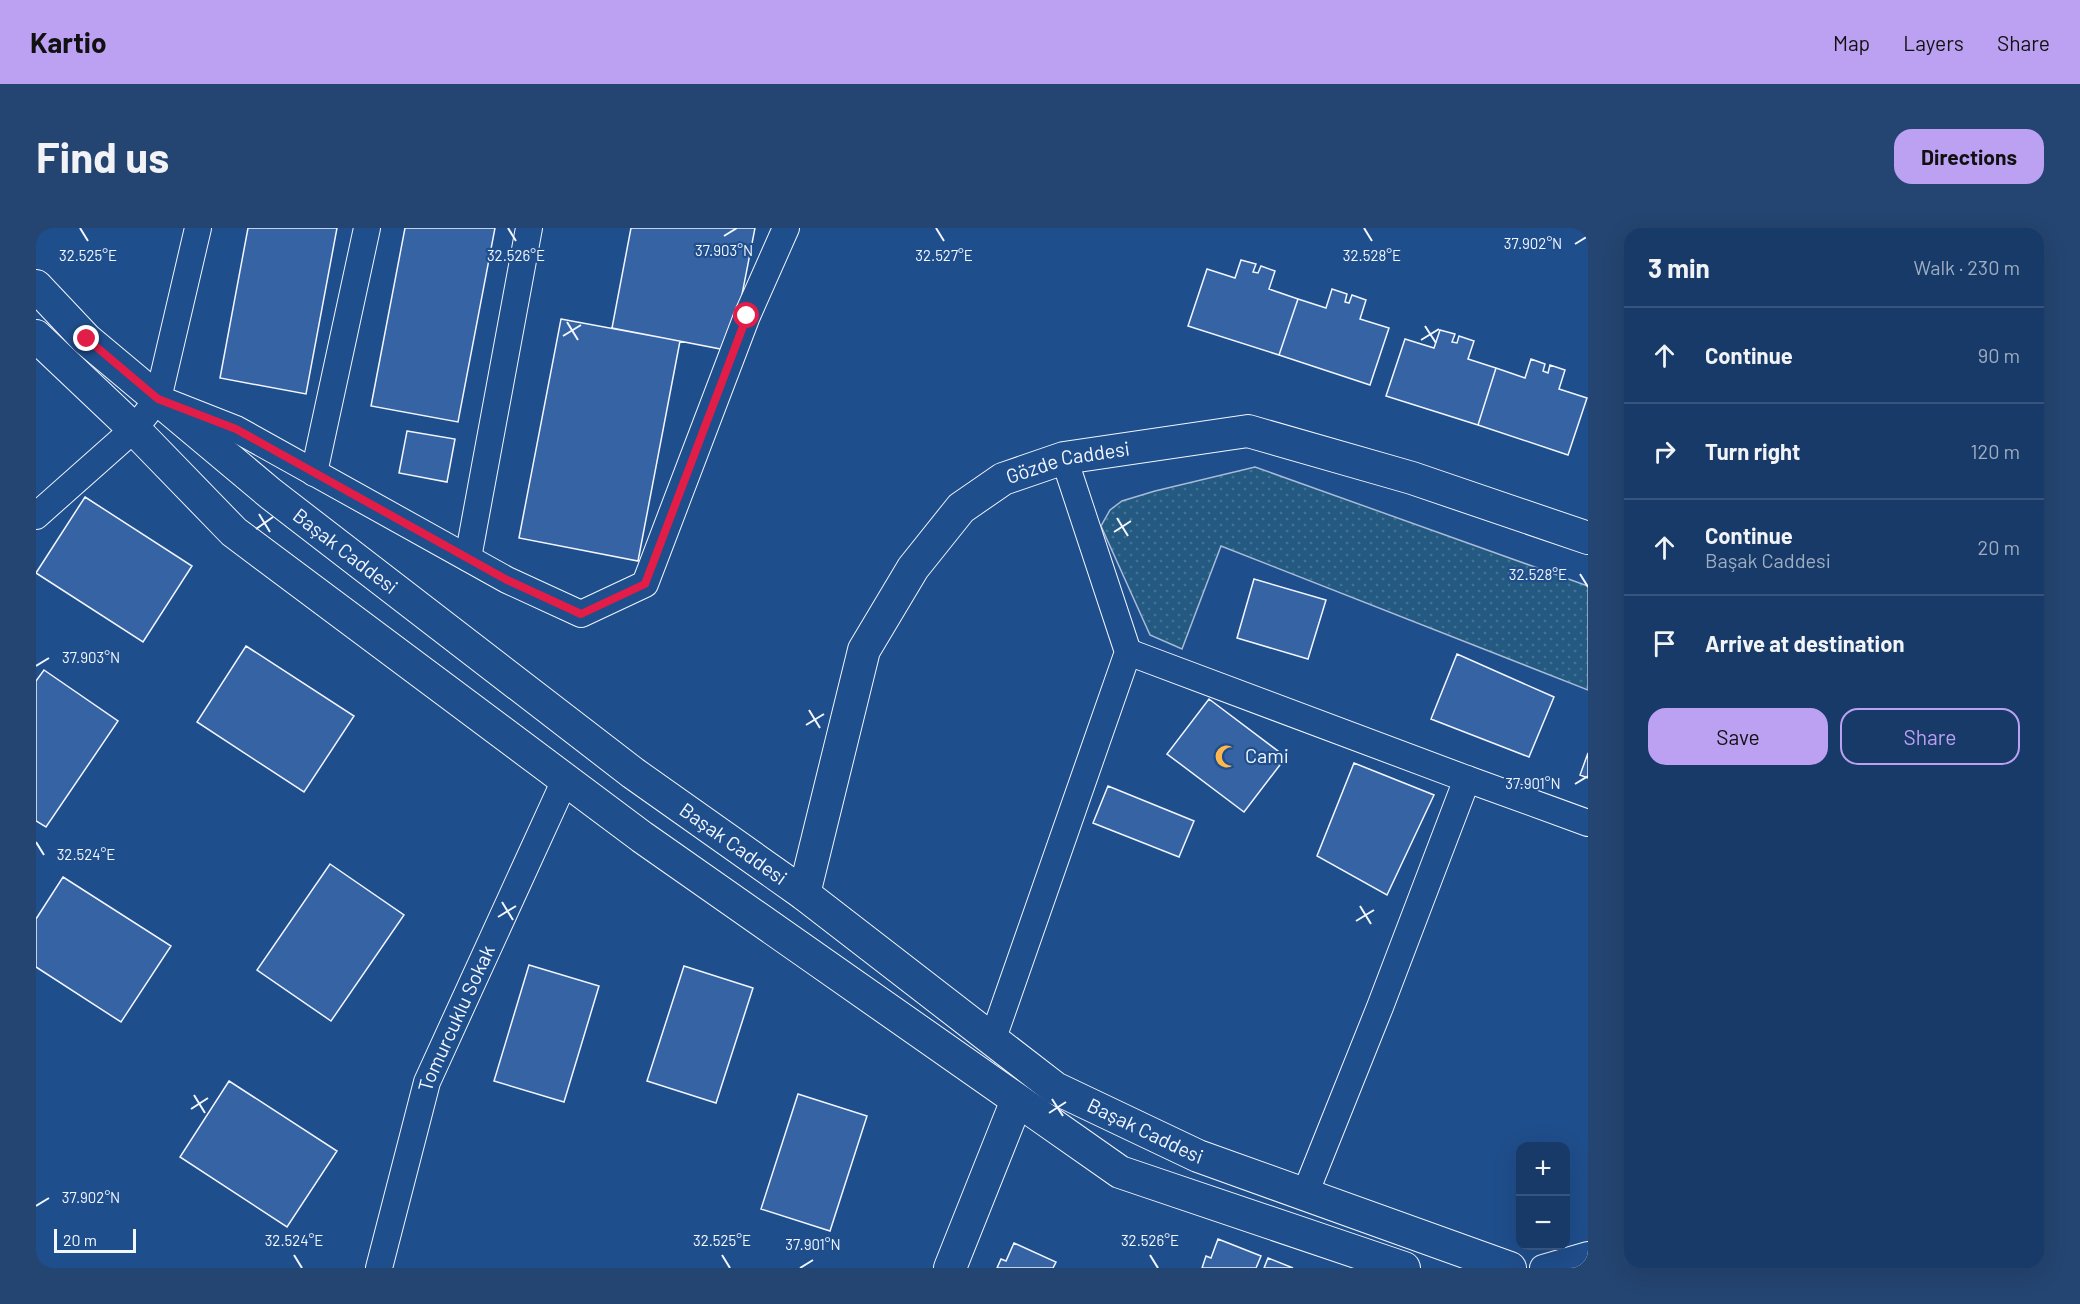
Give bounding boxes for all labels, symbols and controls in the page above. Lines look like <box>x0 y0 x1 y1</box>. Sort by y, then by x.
text: Kartio <box>30 25 107 59</box>
text: Map <box>1833 30 1870 55</box>
text: Layers <box>1903 30 1964 55</box>
text: Share <box>1997 30 2050 55</box>
button: Directions <box>1894 129 2044 184</box>
text: Find us <box>36 131 169 181</box>
text: 37.902°N <box>1504 234 1562 252</box>
text: 37.903°N <box>695 241 753 259</box>
text: 32.525°E <box>59 246 117 264</box>
text: 32.526°E <box>487 246 545 264</box>
text: 32.527°E <box>915 246 973 264</box>
text: 32.528°E <box>1343 246 1401 264</box>
text: 3 min <box>1648 252 1710 283</box>
text: Walk · 230 m <box>1914 255 2020 279</box>
route start <box>733 302 759 328</box>
route end <box>73 325 99 351</box>
icon: ahead <box>1648 339 1681 372</box>
text: Continue <box>1705 342 1793 368</box>
text: 90 m <box>1978 343 2020 367</box>
icon: right <box>1648 435 1681 468</box>
street label: Gözde Caddesi <box>1002 436 1131 488</box>
text: Turn right <box>1705 438 1800 464</box>
text: 120 m <box>1970 439 2020 463</box>
street label: Başak Caddesi <box>289 503 403 598</box>
text: Continue <box>1705 522 1793 548</box>
icon: ahead <box>1648 531 1681 564</box>
text: 20 m <box>1977 535 2020 559</box>
text: Başak Caddesi <box>1705 548 1831 572</box>
text: 32.528°E <box>1509 565 1567 583</box>
icon: arrive <box>1648 627 1681 660</box>
text: Arrive at destination <box>1705 630 1904 656</box>
text: 37.903°N <box>62 648 120 666</box>
button: Save <box>1648 708 1828 765</box>
button: Share <box>1840 708 2020 765</box>
mosque icon: Cami <box>1214 743 1240 769</box>
place label: Cami <box>1245 743 1289 767</box>
text: 37.901°N <box>1505 774 1561 792</box>
street label: Başak Caddesi <box>675 797 792 889</box>
text: 32.524°E <box>57 845 115 863</box>
street label: Tomurcuklu Sokak <box>412 941 499 1094</box>
street label: Başak Caddesi <box>1084 1092 1207 1168</box>
map controls <box>1516 1142 1570 1250</box>
button: + <box>1516 1142 1570 1196</box>
text: 37.902°N <box>62 1188 120 1206</box>
button: − <box>1516 1196 1570 1250</box>
scale bar <box>54 1226 136 1254</box>
text: 20 m <box>63 1230 97 1249</box>
text: 32.524°E <box>265 1231 323 1249</box>
text: 32.525°E <box>693 1231 751 1249</box>
text: 32.526°E <box>1121 1231 1179 1249</box>
text: 37.901°N <box>785 1235 841 1253</box>

